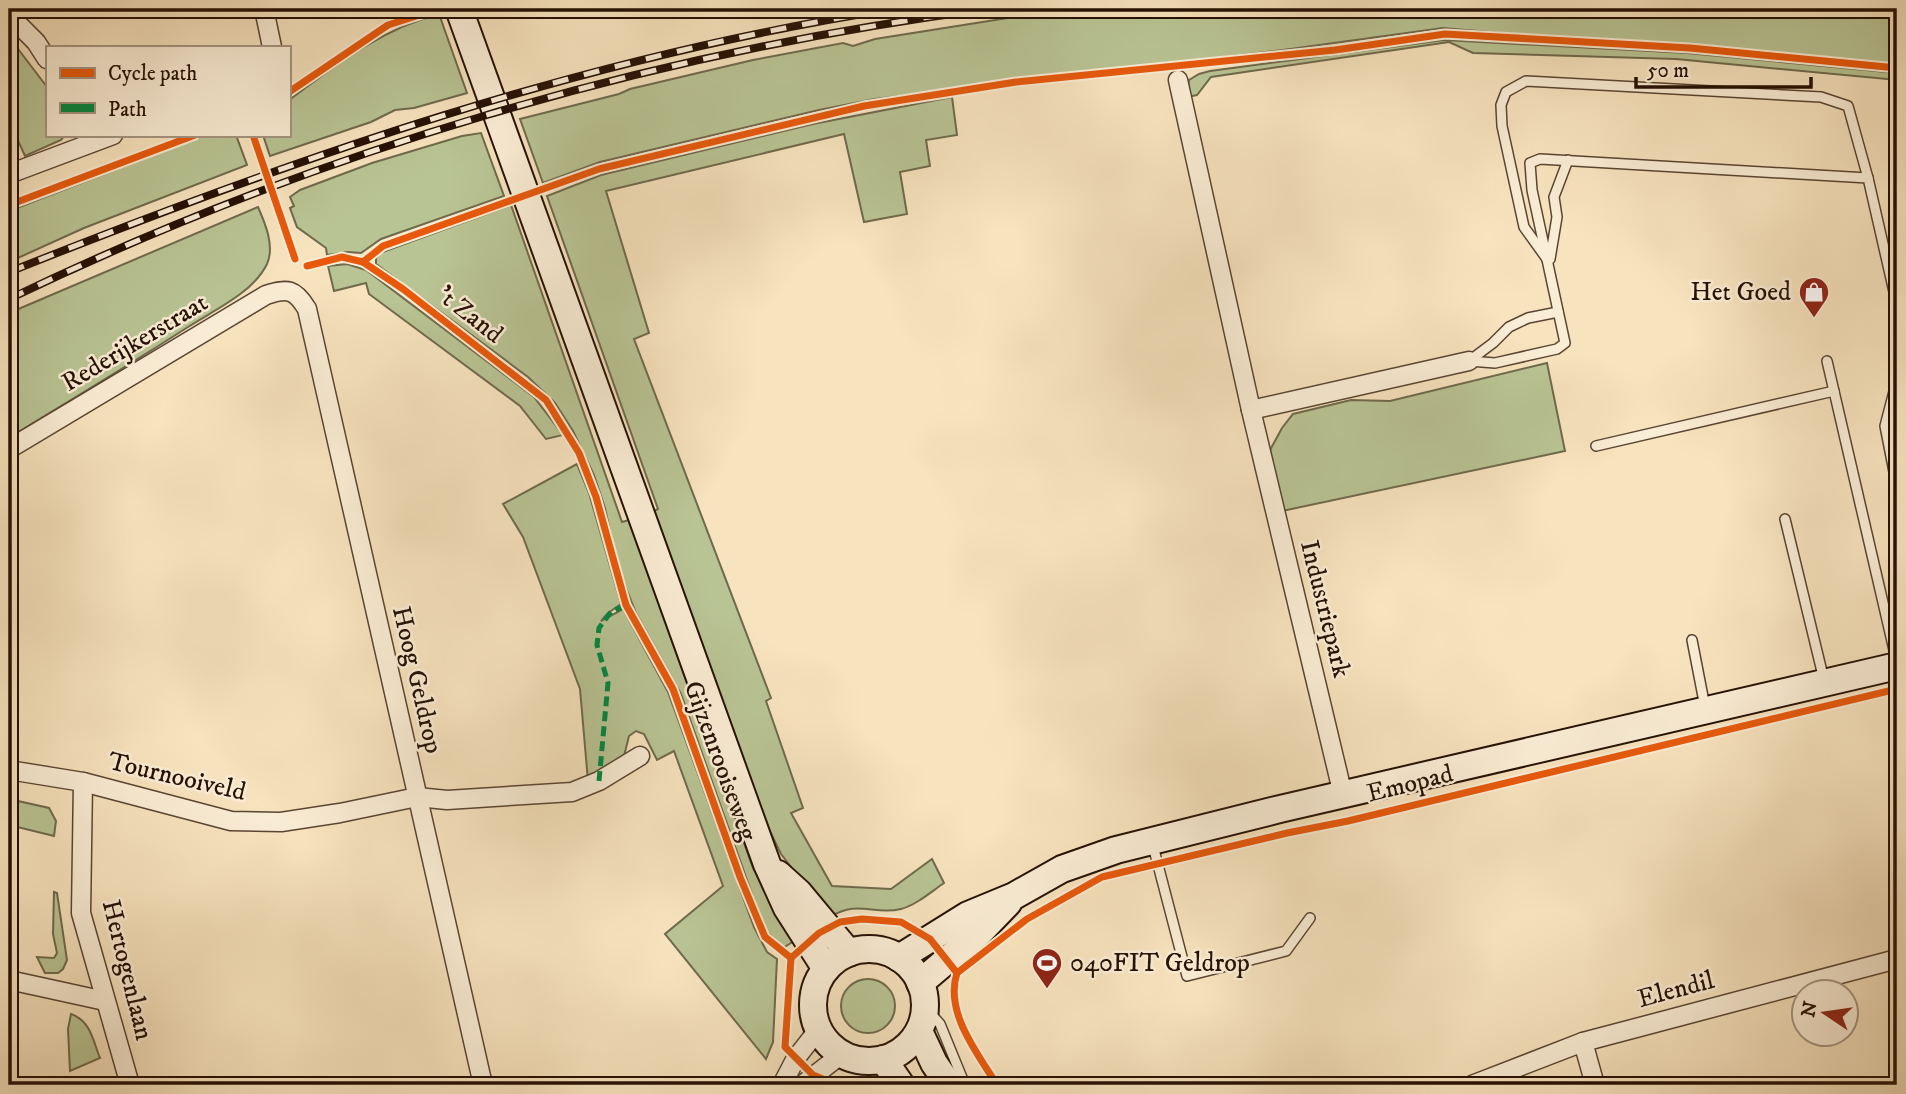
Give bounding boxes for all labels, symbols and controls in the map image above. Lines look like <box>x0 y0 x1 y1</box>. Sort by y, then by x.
legend <box>46 46 290 136</box>
scale bar <box>1636 46 1812 90</box>
text: 50 m <box>1647 58 1689 84</box>
text: Cycle path <box>108 61 197 87</box>
text: Path <box>108 97 147 123</box>
shop icon: Het Goed <box>1797 275 1831 319</box>
place label: Het Goed <box>1690 276 1791 309</box>
street label: 't Zand <box>430 279 510 351</box>
street label: Rederijkerstraat <box>56 286 214 400</box>
street label: Industriepark <box>1292 537 1358 681</box>
street label: Hoog Geldrop <box>384 603 450 757</box>
street label: Gijzenrooiseweg <box>676 676 764 846</box>
street label: Tournooiveld <box>105 745 249 809</box>
street label: Emopad <box>1364 757 1456 811</box>
street label: Hertogenlaan <box>94 896 160 1044</box>
sports icon: 040FIT Geldrop <box>1030 946 1064 990</box>
place label: 040FIT Geldrop <box>1070 947 1250 980</box>
street label: Elendil <box>1634 964 1718 1016</box>
north arrow <box>1790 978 1860 1048</box>
text: N <box>1797 999 1823 1020</box>

